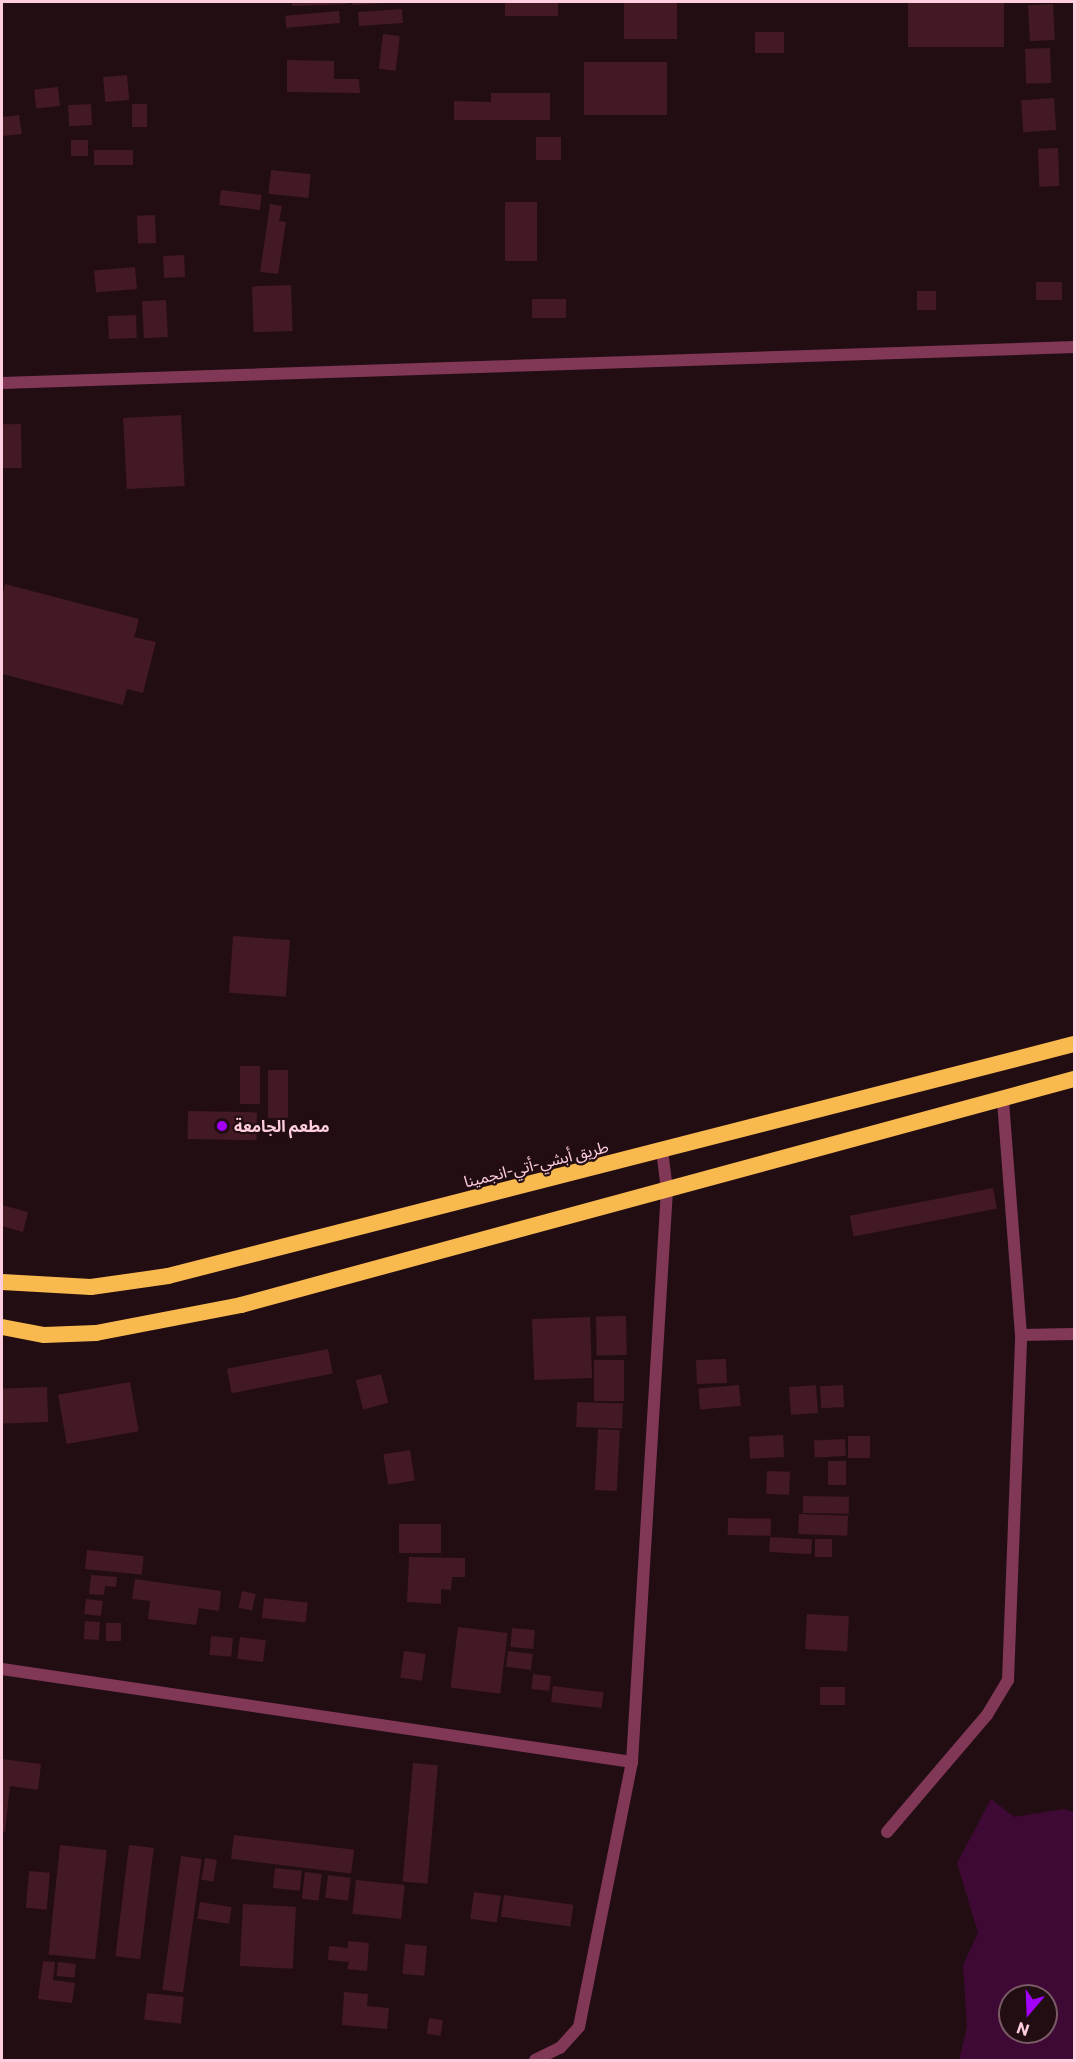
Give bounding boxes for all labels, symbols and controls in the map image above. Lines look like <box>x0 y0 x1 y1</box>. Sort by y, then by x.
place label: مطعم الجامعة <box>234 1116 330 1136</box>
marker: مطعم الجامعة <box>215 1119 229 1133</box>
street label: طريق أبشي-أتي-انجمينا <box>462 1137 610 1191</box>
north arrow <box>998 1984 1058 2044</box>
text: N <box>1014 2019 1031 2041</box>

